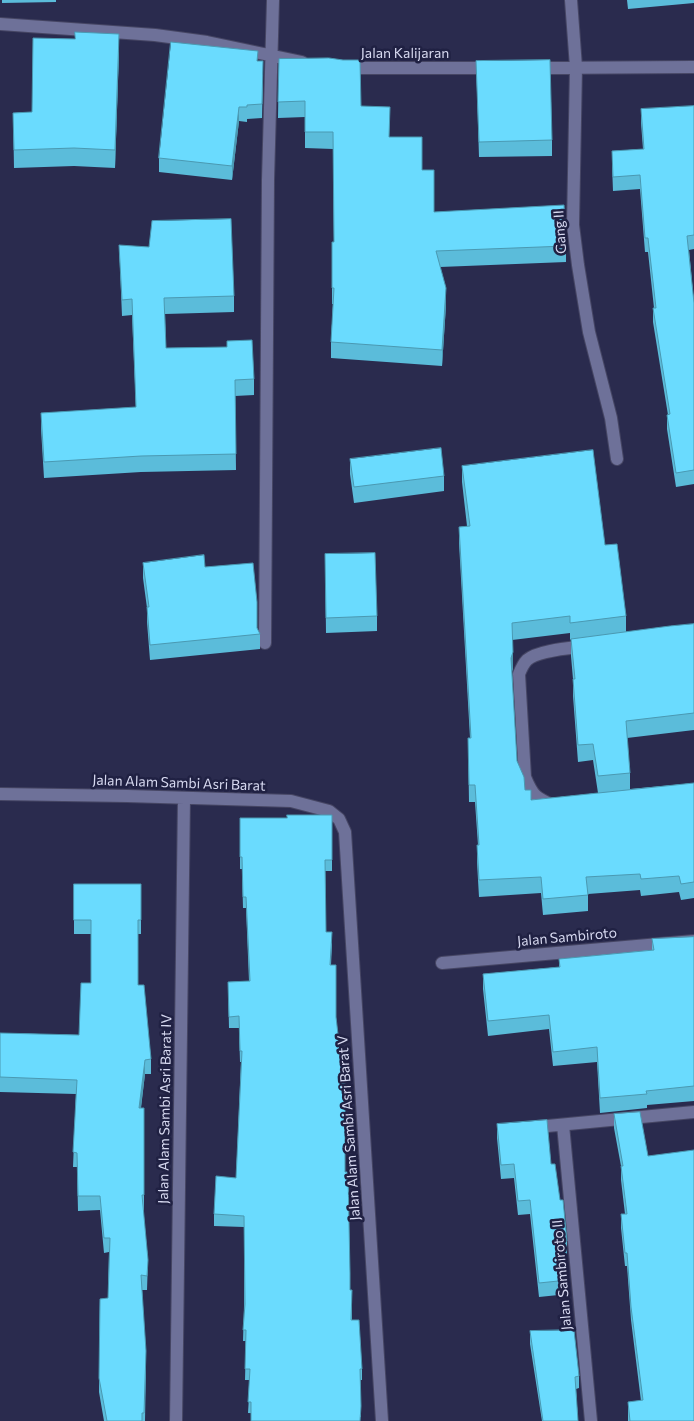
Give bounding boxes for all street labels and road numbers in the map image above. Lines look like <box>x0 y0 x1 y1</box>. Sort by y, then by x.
street label: Jalan Kalijaran <box>361 45 449 61</box>
street label: Gang II <box>550 210 570 254</box>
street label: Jalan Alam Sambi Asri Barat <box>92 772 266 794</box>
street label: Jalan Sambiroto <box>516 924 618 950</box>
street label: Jalan Alam Sambi Asri Barat IV <box>155 1014 175 1204</box>
street label: Jalan Alam Sambi Asri Barat V <box>334 1035 364 1221</box>
street label: Jalan Sambiroto II <box>549 1219 575 1331</box>

